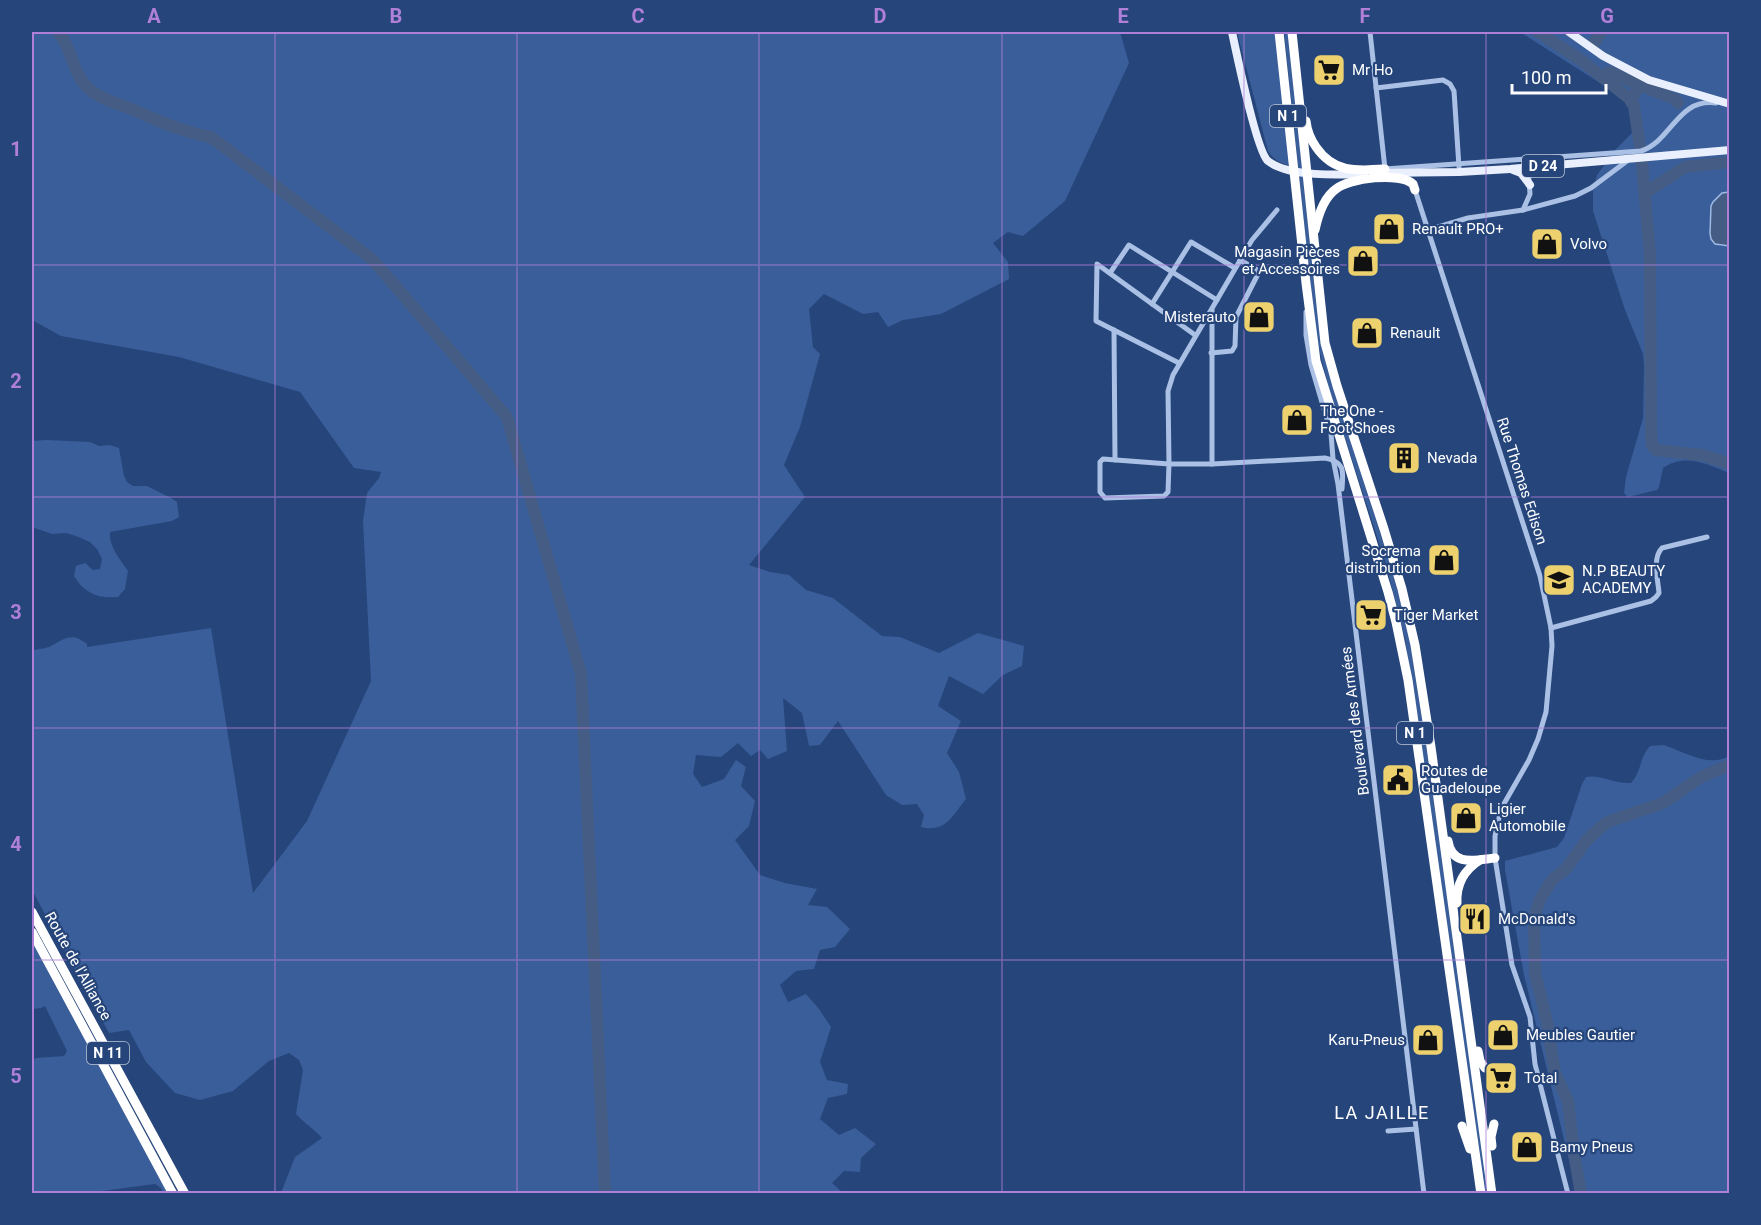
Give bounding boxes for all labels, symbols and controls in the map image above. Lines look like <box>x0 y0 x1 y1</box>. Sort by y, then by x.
text: A <box>147 4 161 28</box>
text: B <box>390 4 402 28</box>
text: C <box>631 4 645 28</box>
text: D <box>874 4 887 28</box>
text: E <box>1117 4 1129 28</box>
text: F <box>1360 4 1371 28</box>
text: G <box>1600 4 1614 28</box>
supermarket icon: Mr Ho <box>1311 52 1347 88</box>
scale bar <box>1512 57 1606 95</box>
place label: Mr Ho <box>1352 61 1393 79</box>
text: 100 m <box>1521 67 1572 88</box>
road number: N 1 <box>1270 105 1306 127</box>
text: 1 <box>10 137 22 161</box>
road number: D 24 <box>1522 155 1564 177</box>
shop icon: Renault PRO+ <box>1371 211 1407 247</box>
place label: Renault PRO+ <box>1412 220 1504 238</box>
shop icon: Volvo <box>1529 226 1565 262</box>
place label: Volvo <box>1570 235 1607 253</box>
place label: Magasin Pièces et Accessoires <box>1234 243 1340 278</box>
shop icon: Magasin Pièces et Accessoires <box>1345 243 1381 279</box>
shop icon: Misterauto <box>1241 299 1277 335</box>
place label: Misterauto <box>1164 308 1236 326</box>
shop icon: Renault <box>1349 315 1385 351</box>
place label: Renault <box>1390 324 1441 342</box>
text: 2 <box>10 369 22 393</box>
shop icon: The One - Foot Shoes <box>1279 402 1315 438</box>
place label: The One - Foot Shoes <box>1320 402 1395 437</box>
street label: Rue Thomas Edison <box>1493 415 1551 547</box>
building icon: Nevada <box>1386 440 1422 476</box>
place label: Nevada <box>1427 449 1478 467</box>
place label: Socrema distribution <box>1345 542 1421 577</box>
shop icon: Socrema distribution <box>1426 542 1462 578</box>
school or university icon: N.P BEAUTY ACADEMY <box>1541 562 1577 598</box>
place label: N.P BEAUTY ACADEMY <box>1582 562 1665 597</box>
supermarket icon: Tiger Market <box>1353 597 1389 633</box>
text: 3 <box>10 600 22 624</box>
place label: Tiger Market <box>1394 606 1479 624</box>
street label: Boulevard des Armées <box>1337 646 1373 796</box>
road number: N 1 <box>1397 722 1433 744</box>
public building icon: Routes de Guadeloupe <box>1380 762 1416 798</box>
place label: Routes de Guadeloupe <box>1421 762 1501 797</box>
shop icon: Ligier Automobile <box>1448 800 1484 836</box>
place label: Ligier Automobile <box>1489 800 1566 835</box>
text: 4 <box>10 832 22 856</box>
restaurant icon: McDonald's <box>1457 901 1493 937</box>
street label: Route de l'Alliance <box>41 909 115 1023</box>
place label: McDonald's <box>1498 910 1576 928</box>
shop icon: Meubles Gautier <box>1485 1017 1521 1053</box>
shop icon: Karu-Pneus <box>1410 1022 1446 1058</box>
place label: Meubles Gautier <box>1526 1026 1635 1044</box>
place label: Karu-Pneus <box>1328 1031 1405 1049</box>
road number: N 11 <box>87 1042 129 1064</box>
supermarket icon: Total <box>1483 1060 1519 1096</box>
text: 5 <box>10 1064 22 1088</box>
place label: Total <box>1524 1069 1558 1087</box>
district label: LA JAILLE <box>1334 1102 1430 1123</box>
shop icon: Bamy Pneus <box>1509 1129 1545 1165</box>
place label: Bamy Pneus <box>1550 1138 1633 1156</box>

